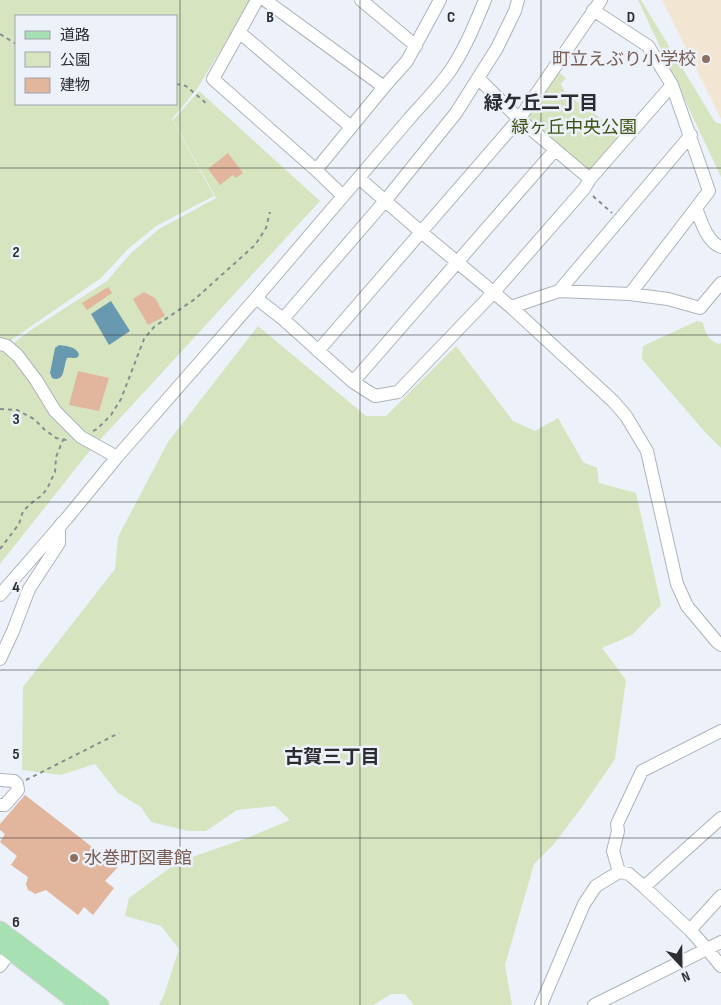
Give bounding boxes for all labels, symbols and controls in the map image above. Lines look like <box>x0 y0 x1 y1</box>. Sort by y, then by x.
text: B <box>266 8 274 27</box>
text: C <box>447 8 455 27</box>
text: D <box>627 8 635 27</box>
legend <box>15 15 178 105</box>
text: 道路 <box>60 26 90 45</box>
place label: 町立えぶり小学校 <box>552 49 696 70</box>
text: 公園 <box>60 51 90 70</box>
marker: 町立えぶり小学校 <box>700 53 712 65</box>
text: 建物 <box>60 76 90 95</box>
district label: 緑ケ丘二丁目 <box>484 92 598 115</box>
park label: 緑ヶ丘中央公園 <box>511 117 637 138</box>
text: 2 <box>12 243 20 262</box>
text: 3 <box>12 410 20 429</box>
text: 4 <box>12 578 20 597</box>
text: 5 <box>12 745 20 764</box>
district label: 古賀三丁目 <box>284 746 380 769</box>
place label: 水巻町図書館 <box>84 848 192 869</box>
marker: 水巻町図書館 <box>68 852 80 864</box>
text: 6 <box>12 913 20 932</box>
north arrow <box>656 940 706 990</box>
text: N <box>679 967 692 986</box>

